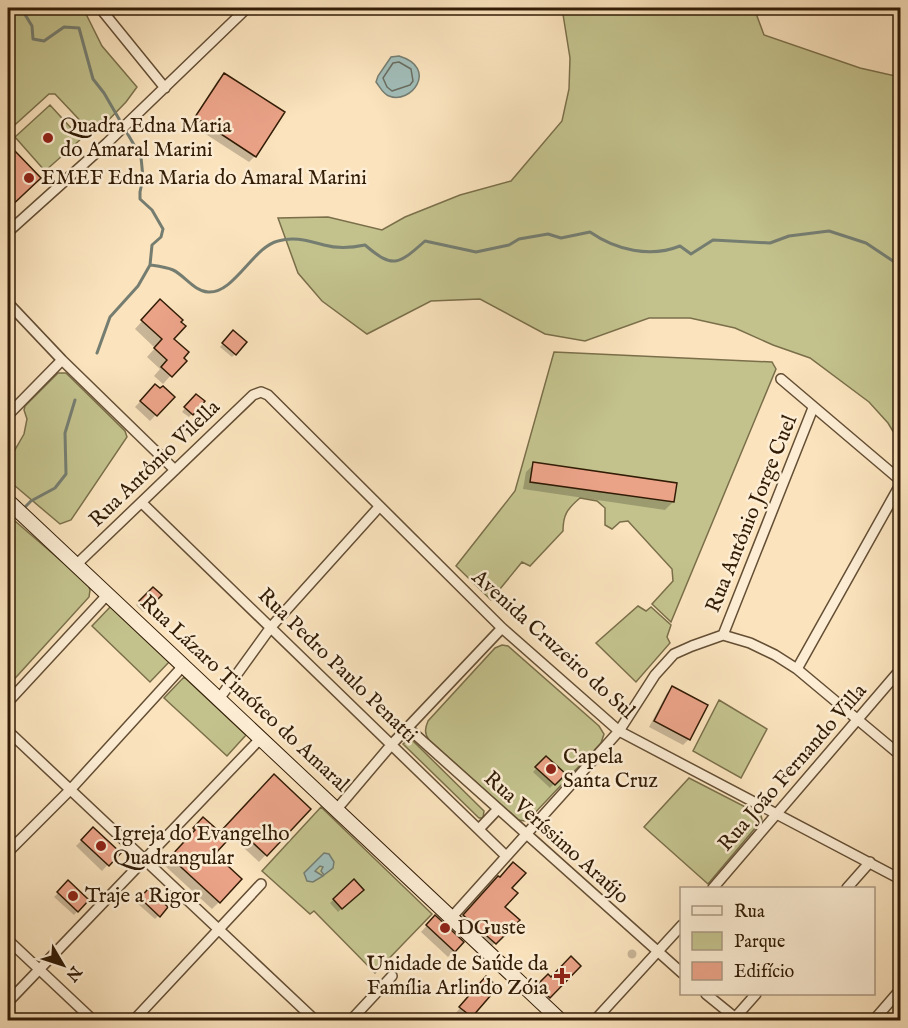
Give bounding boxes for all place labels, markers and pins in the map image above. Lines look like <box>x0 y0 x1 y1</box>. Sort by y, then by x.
place label: Quadra Edna Maria do Amaral Marini <box>60 113 232 164</box>
marker: Quadra Edna Maria do Amaral Marini <box>41 131 55 145</box>
place label: EMEF Edna Maria do Amaral Marini <box>41 165 367 192</box>
marker: EMEF Edna Maria do Amaral Marini <box>22 171 36 185</box>
place label: Capela Santa Cruz <box>563 744 658 795</box>
marker: Capela Santa Cruz <box>544 762 558 776</box>
place label: Igreja do Evangelho Quadrangular <box>113 821 290 872</box>
marker: Igreja do Evangelho Quadrangular <box>94 839 108 853</box>
place label: Traje a Rigor <box>85 883 200 910</box>
marker: Traje a Rigor <box>66 889 80 903</box>
place label: DGuste <box>457 915 526 942</box>
marker: DGuste <box>438 921 452 935</box>
place label: Unidade de Saúde da Família Arlindo Zóia <box>367 951 549 1002</box>
marker: Unidade de Saúde da Família Arlindo Zóia <box>553 967 571 985</box>

